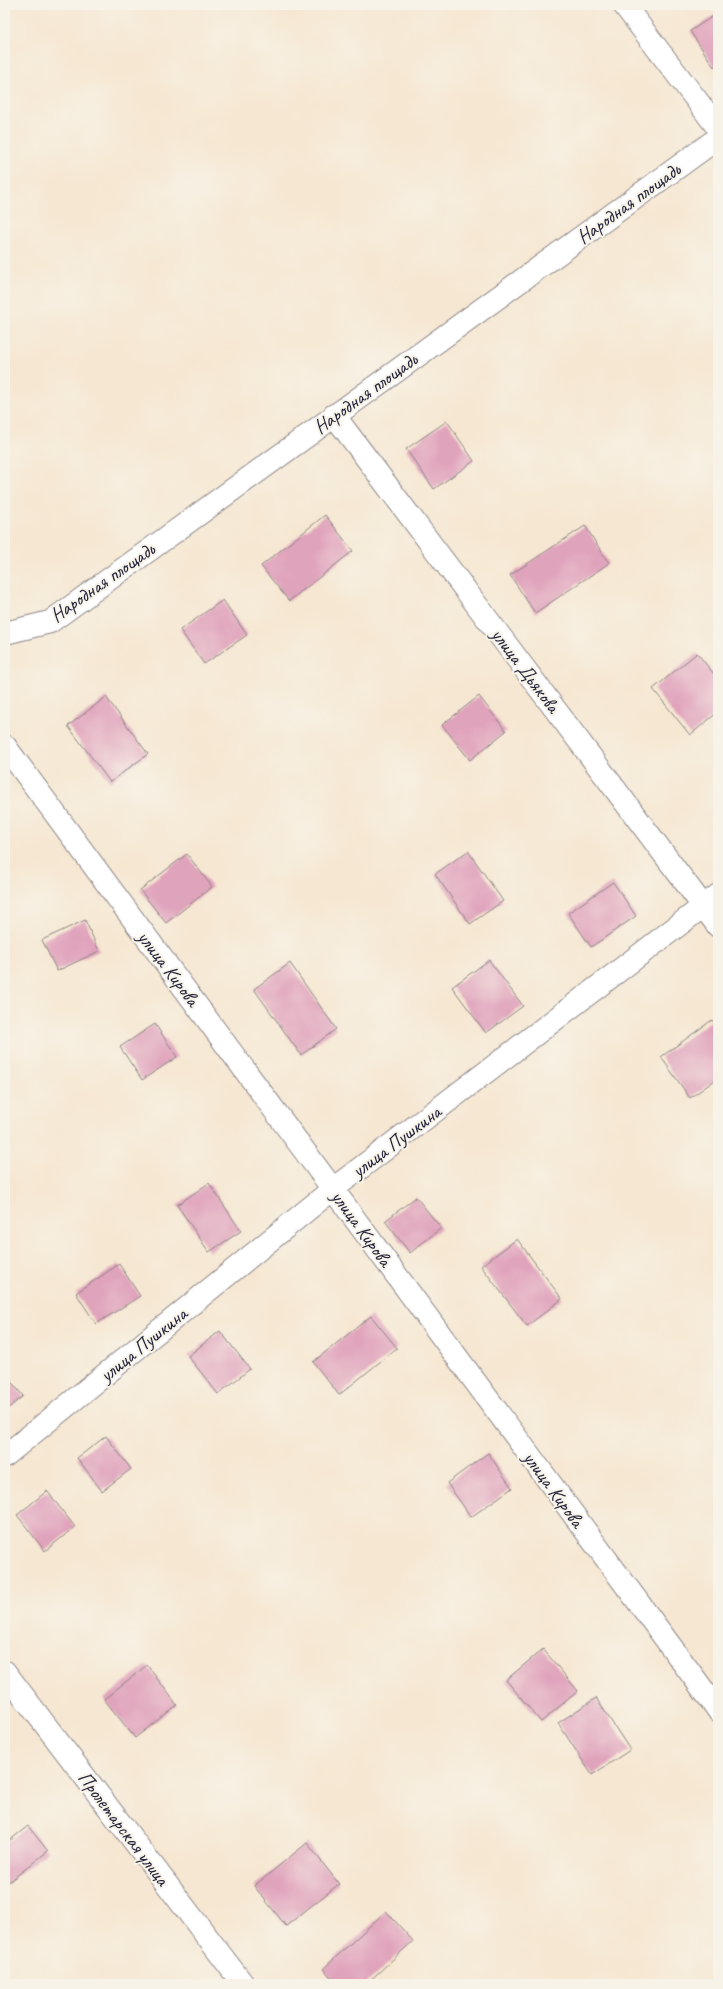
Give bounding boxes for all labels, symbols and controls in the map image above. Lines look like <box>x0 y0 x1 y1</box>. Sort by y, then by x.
street label: Народная площадь <box>572 156 686 249</box>
street label: Народная площадь <box>309 346 423 439</box>
street label: Народная площадь <box>45 536 161 628</box>
street label: улица Дьякова <box>485 622 567 719</box>
street label: улица Кирова <box>131 925 206 1013</box>
street label: улица Пушкина <box>346 1099 447 1184</box>
street label: улица Кирова <box>325 1184 399 1273</box>
street label: улица Пушкина <box>94 1300 194 1388</box>
street label: улица Кирова <box>517 1445 591 1534</box>
street label: Пролетарская улица <box>72 1766 176 1892</box>

